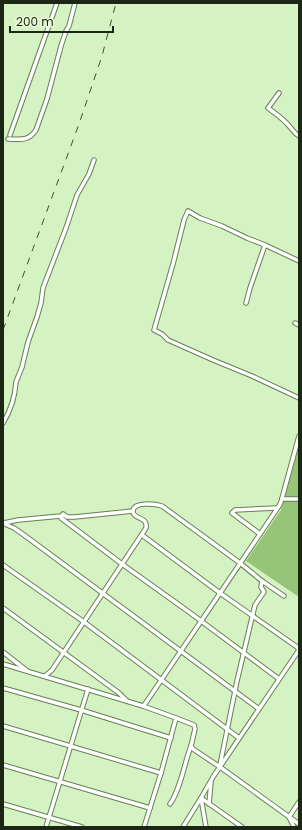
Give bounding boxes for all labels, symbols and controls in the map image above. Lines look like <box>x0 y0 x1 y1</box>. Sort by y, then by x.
scale bar <box>10 8 113 34</box>
text: 200 m <box>16 13 54 30</box>

